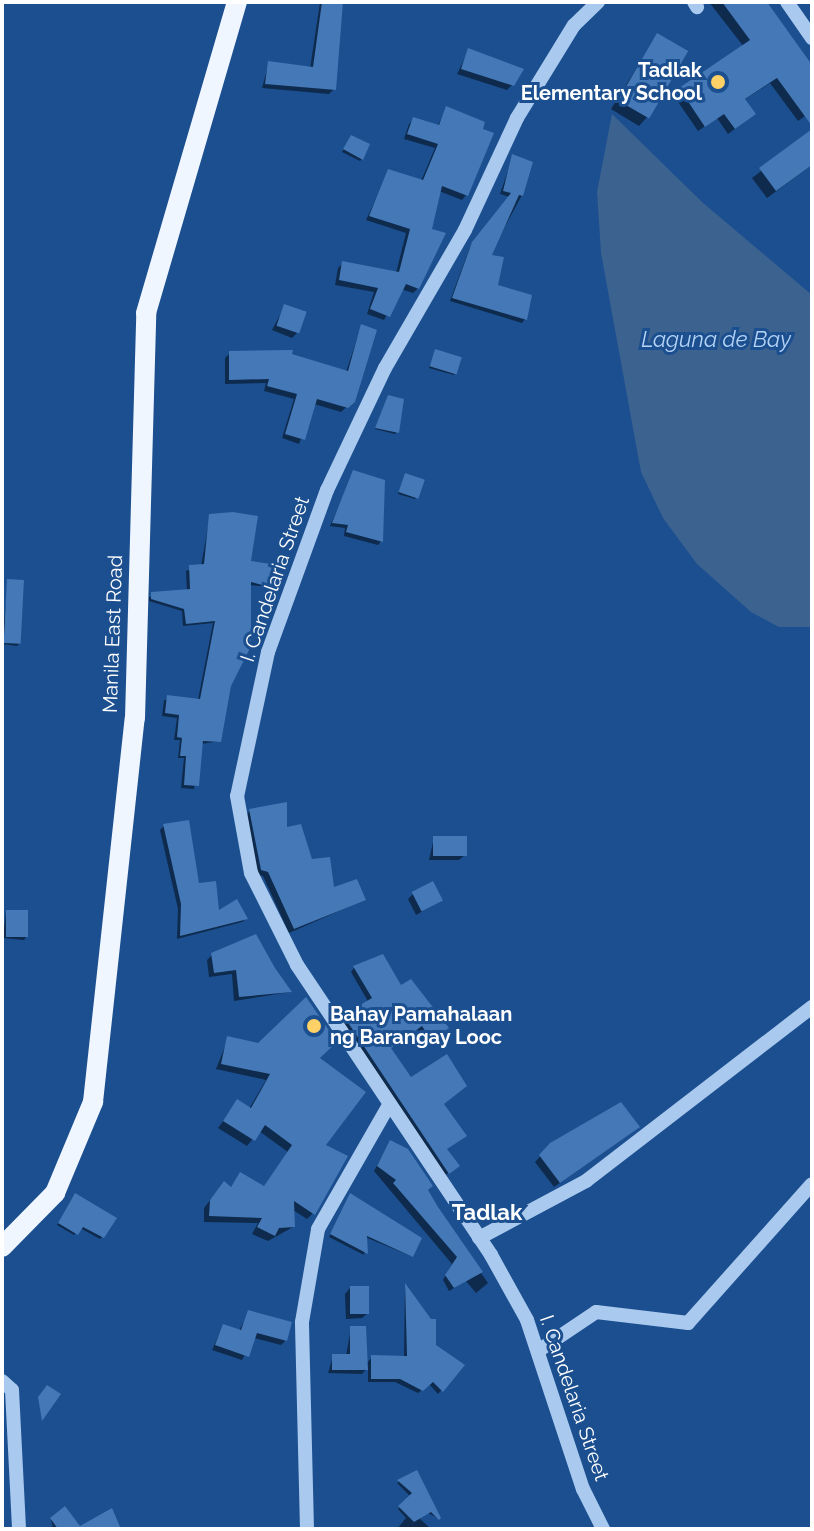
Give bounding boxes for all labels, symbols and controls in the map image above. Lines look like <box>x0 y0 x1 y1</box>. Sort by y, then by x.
place label: Tadlak Elementary School <box>520 58 702 105</box>
marker: Tadlak Elementary School <box>709 73 727 91</box>
water label: Laguna de Bay <box>641 327 791 353</box>
street label: I. Candelaria Street <box>235 493 315 665</box>
street label: Manila East Road <box>98 555 128 713</box>
place label: Bahay Pamahalaan ng Barangay Looc <box>330 1002 513 1049</box>
marker: Bahay Pamahalaan ng Barangay Looc <box>305 1017 323 1035</box>
district label: Tadlak <box>452 1200 522 1226</box>
street label: I. Candelaria Street <box>534 1312 614 1484</box>

